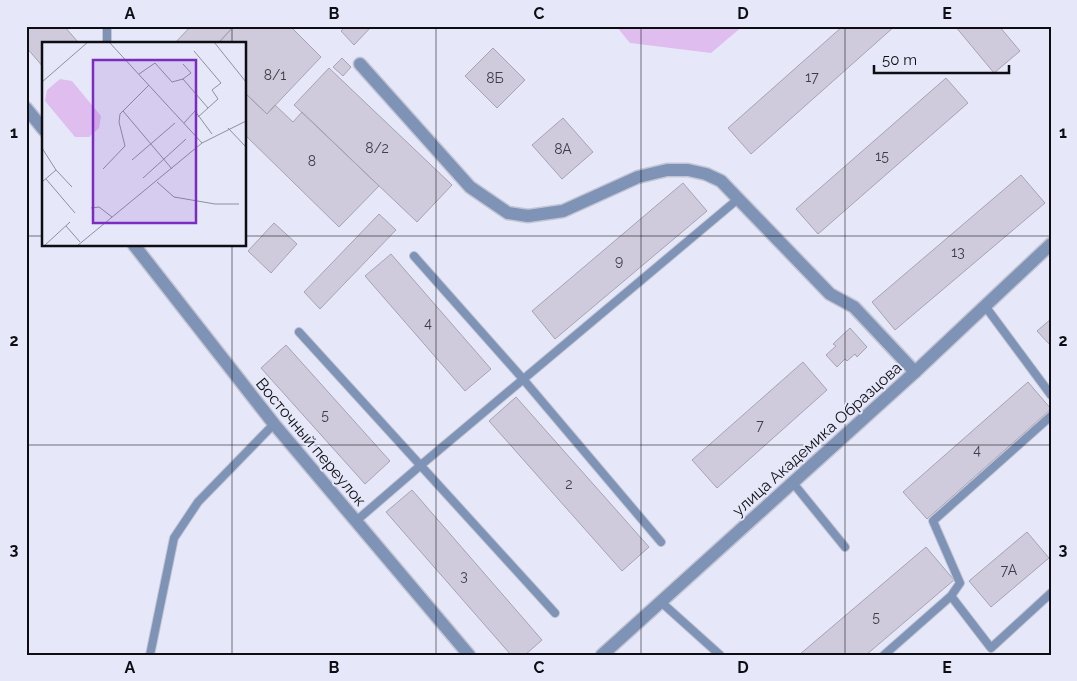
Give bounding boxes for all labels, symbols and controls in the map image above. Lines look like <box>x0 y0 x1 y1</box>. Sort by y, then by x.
text: A <box>125 4 136 23</box>
text: B <box>329 4 340 23</box>
text: C <box>534 4 545 23</box>
text: D <box>737 4 749 23</box>
text: E <box>942 4 952 23</box>
inset map <box>42 42 246 246</box>
scale bar <box>874 42 1010 74</box>
text: 50 m <box>882 51 917 69</box>
house number: 8/1 <box>264 67 286 83</box>
house number: 17 <box>805 69 819 85</box>
house number: 8Б <box>486 70 504 86</box>
text: 1 <box>10 123 18 142</box>
text: 1 <box>1059 123 1067 142</box>
house number: 8/2 <box>365 140 389 156</box>
house number: 8А <box>554 141 572 157</box>
house number: 15 <box>875 148 889 164</box>
house number: 8 <box>308 153 316 169</box>
house number: 13 <box>951 244 965 260</box>
house number: 9 <box>615 253 623 269</box>
house number: 4 <box>424 315 432 331</box>
text: 2 <box>9 331 19 350</box>
text: 2 <box>1058 331 1068 350</box>
street label: улица Академика Образцова <box>729 358 905 520</box>
street label: Восточный переулок <box>252 374 370 510</box>
house number: 5 <box>321 407 329 423</box>
house number: 7 <box>756 417 764 433</box>
house number: 4 <box>973 442 981 458</box>
house number: 2 <box>565 476 573 492</box>
text: 3 <box>10 540 19 559</box>
text: 3 <box>1059 540 1068 559</box>
house number: 7А <box>1001 562 1018 578</box>
house number: 3 <box>460 568 468 584</box>
house number: 5 <box>872 609 880 625</box>
text: A <box>125 658 136 677</box>
text: B <box>329 658 340 677</box>
text: C <box>534 658 545 677</box>
text: D <box>737 658 749 677</box>
text: E <box>942 658 952 677</box>

